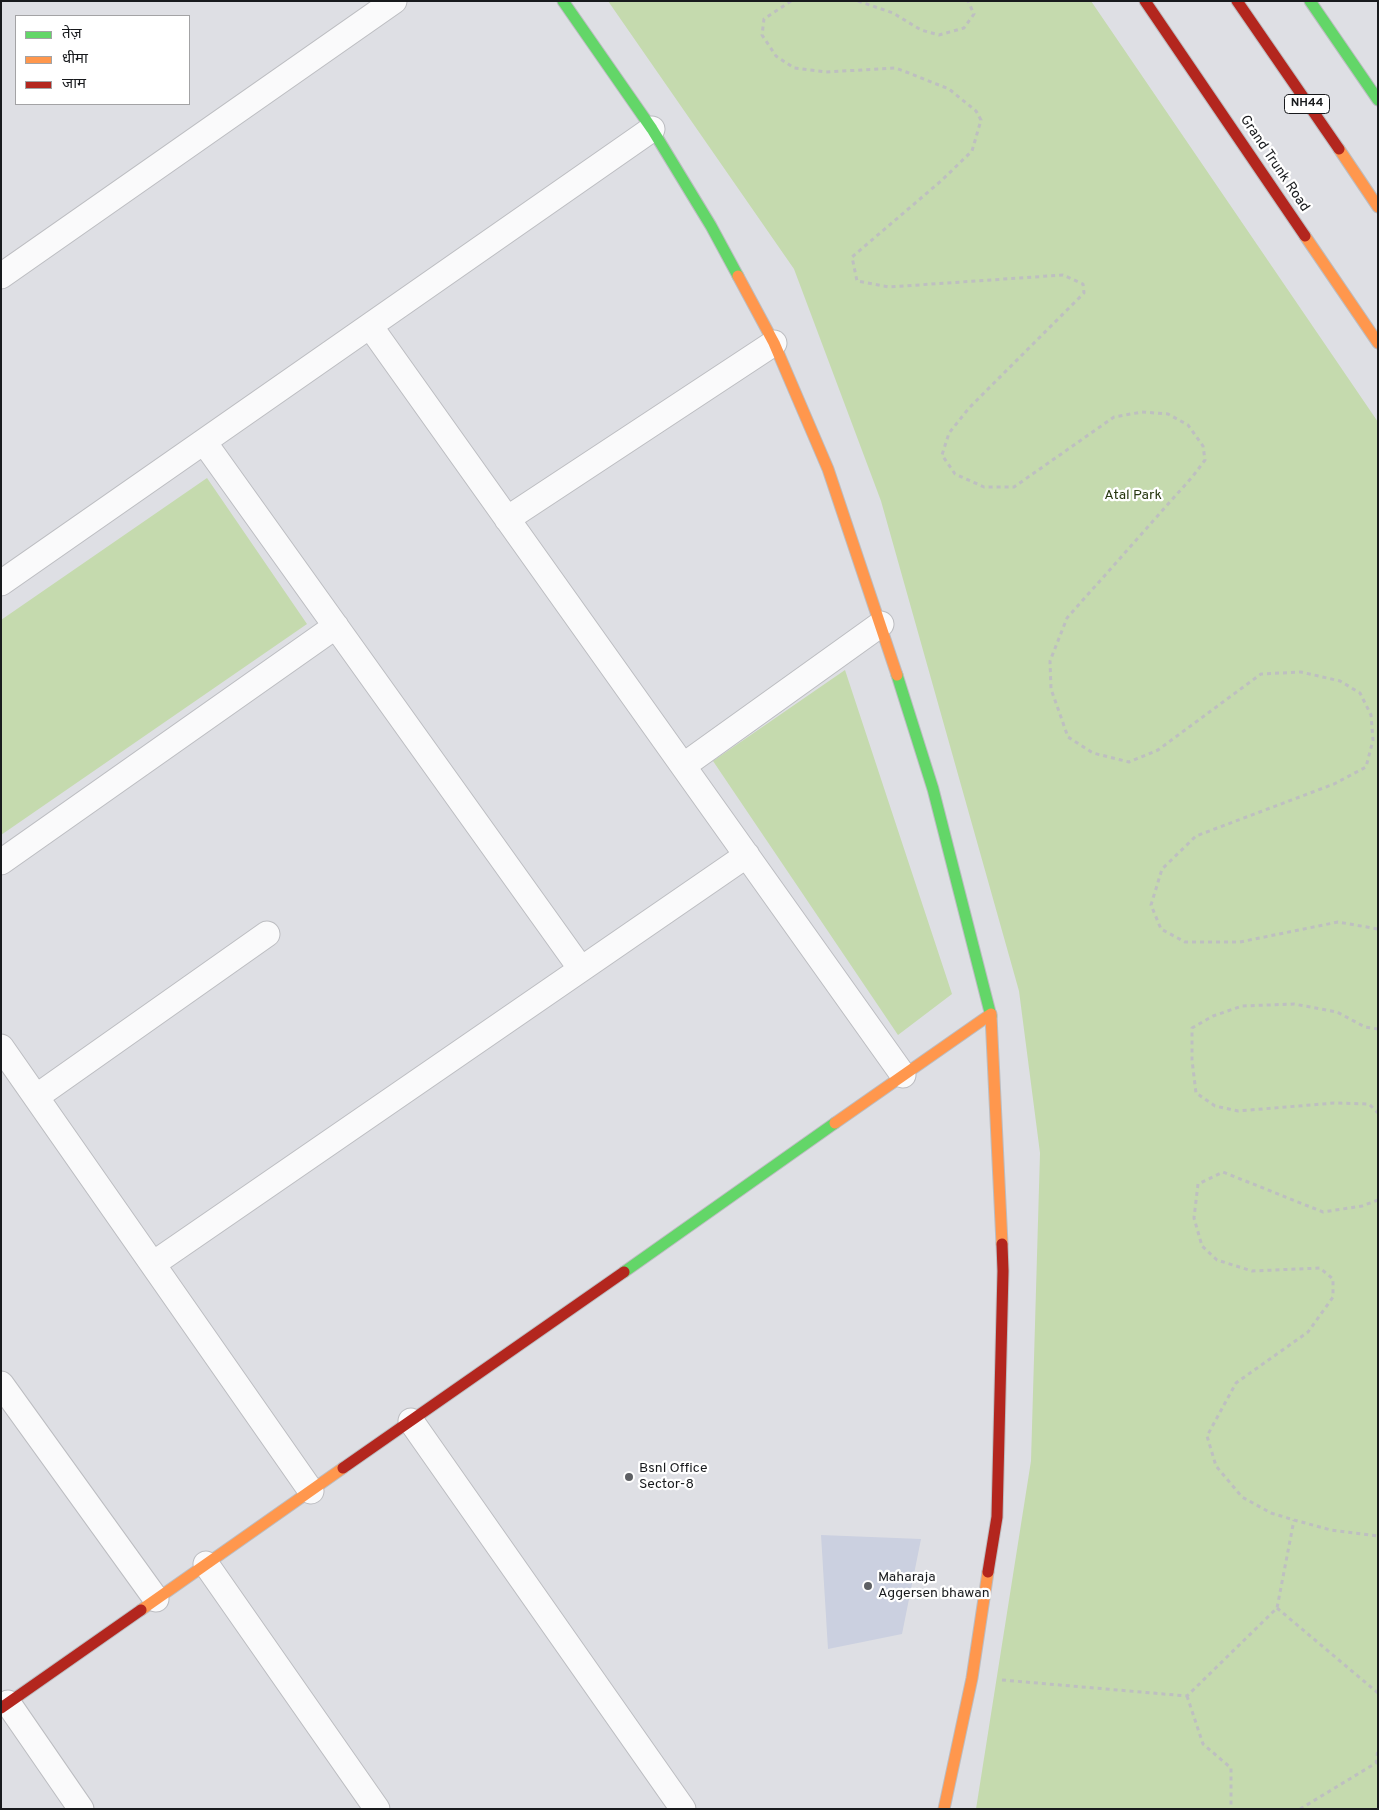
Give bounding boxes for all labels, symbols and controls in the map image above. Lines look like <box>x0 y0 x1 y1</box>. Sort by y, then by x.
legend <box>15 15 190 105</box>
text: तेज़ <box>62 25 82 44</box>
text: धीमा <box>62 50 88 69</box>
text: जाम <box>62 75 86 94</box>
road number: NH44 <box>1284 95 1330 114</box>
street label: Grand Trunk Road <box>1235 113 1313 215</box>
park label: Atal Park <box>1104 488 1162 504</box>
place label: Bsnl Office Sector-8 <box>639 1461 707 1494</box>
marker: Bsnl Office Sector-8 <box>623 1471 635 1483</box>
place label: Maharaja Aggersen bhawan <box>878 1570 990 1602</box>
marker: Maharaja Aggersen bhawan <box>862 1580 874 1592</box>

